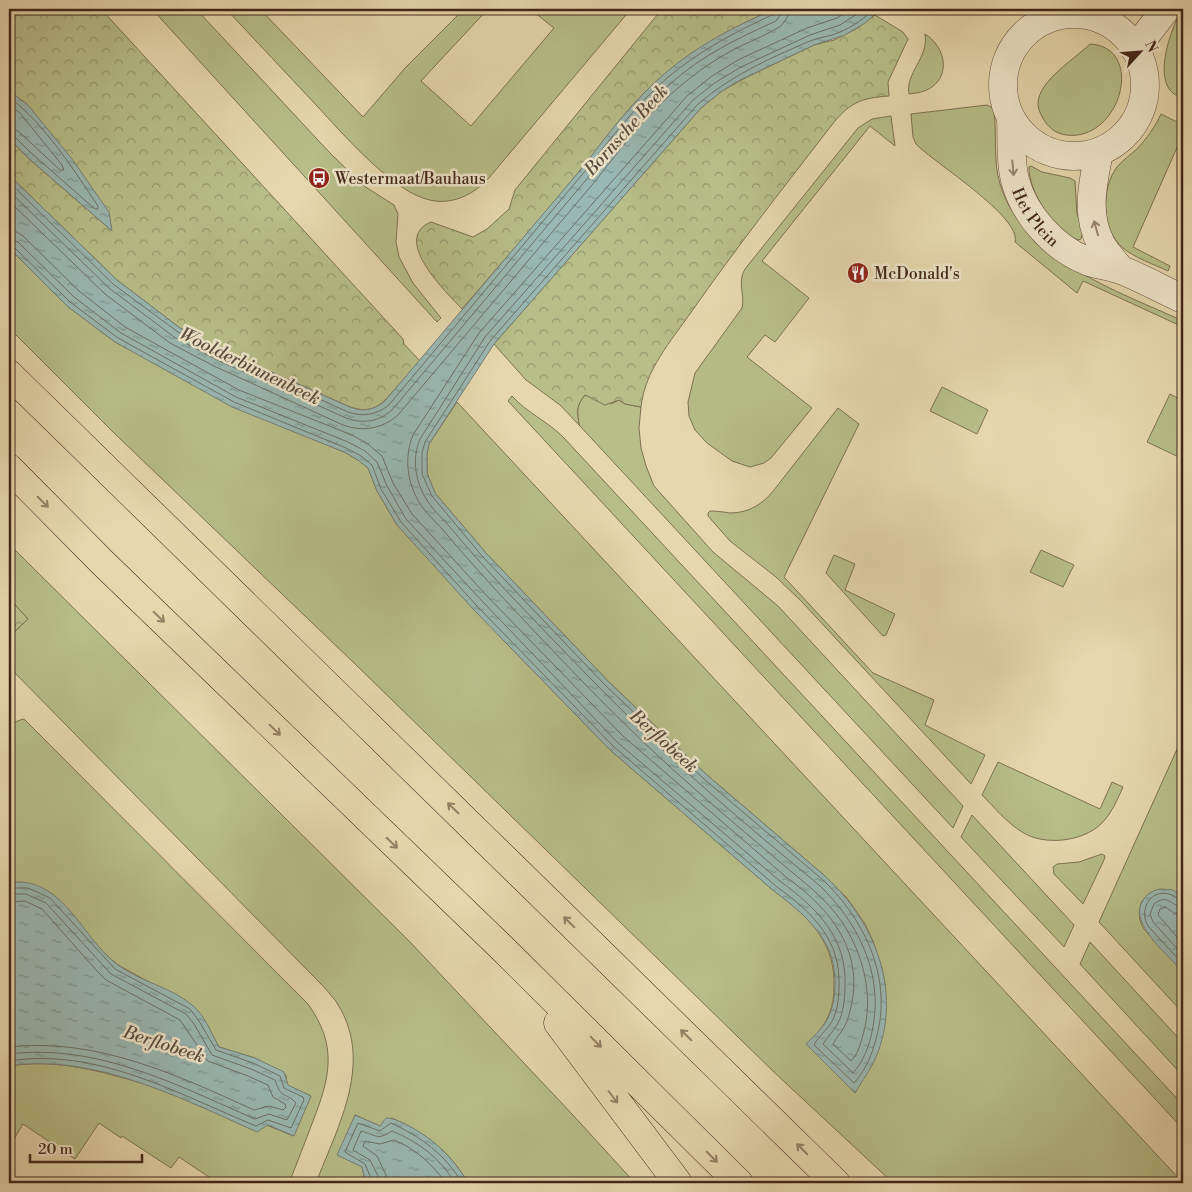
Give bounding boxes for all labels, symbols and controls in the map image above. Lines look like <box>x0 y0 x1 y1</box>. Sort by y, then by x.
north arrow <box>1114 28 1164 78</box>
text: N <box>1140 38 1161 56</box>
water label: Bornsche Beek <box>579 80 673 181</box>
one-way arrow <box>1009 159 1018 175</box>
bus stop icon: Westermaat/Bauhaus <box>307 166 331 190</box>
place label: Westermaat/Bauhaus <box>334 169 486 189</box>
street label: Het Plein <box>1007 185 1063 252</box>
one-way arrow <box>1091 220 1100 236</box>
restaurant icon: McDonald's <box>846 261 870 285</box>
place label: McDonald's <box>874 264 960 284</box>
water label: Woolderbinnenbeek <box>176 322 324 410</box>
one-way arrow <box>37 496 49 509</box>
one-way arrow <box>152 611 165 623</box>
water label: Berflobeek <box>624 704 703 778</box>
one-way arrow <box>269 724 282 736</box>
one-way arrow <box>447 802 459 814</box>
one-way arrow <box>386 836 398 848</box>
one-way arrow <box>563 916 576 928</box>
water label: Berflobeek <box>119 1020 207 1068</box>
one-way arrow <box>680 1029 692 1041</box>
one-way arrow <box>590 1036 603 1048</box>
one-way arrow <box>608 1090 619 1103</box>
scale bar <box>30 1132 142 1164</box>
text: 20 m <box>38 1140 73 1159</box>
one-way arrow <box>796 1143 808 1155</box>
one-way arrow <box>706 1150 718 1163</box>

